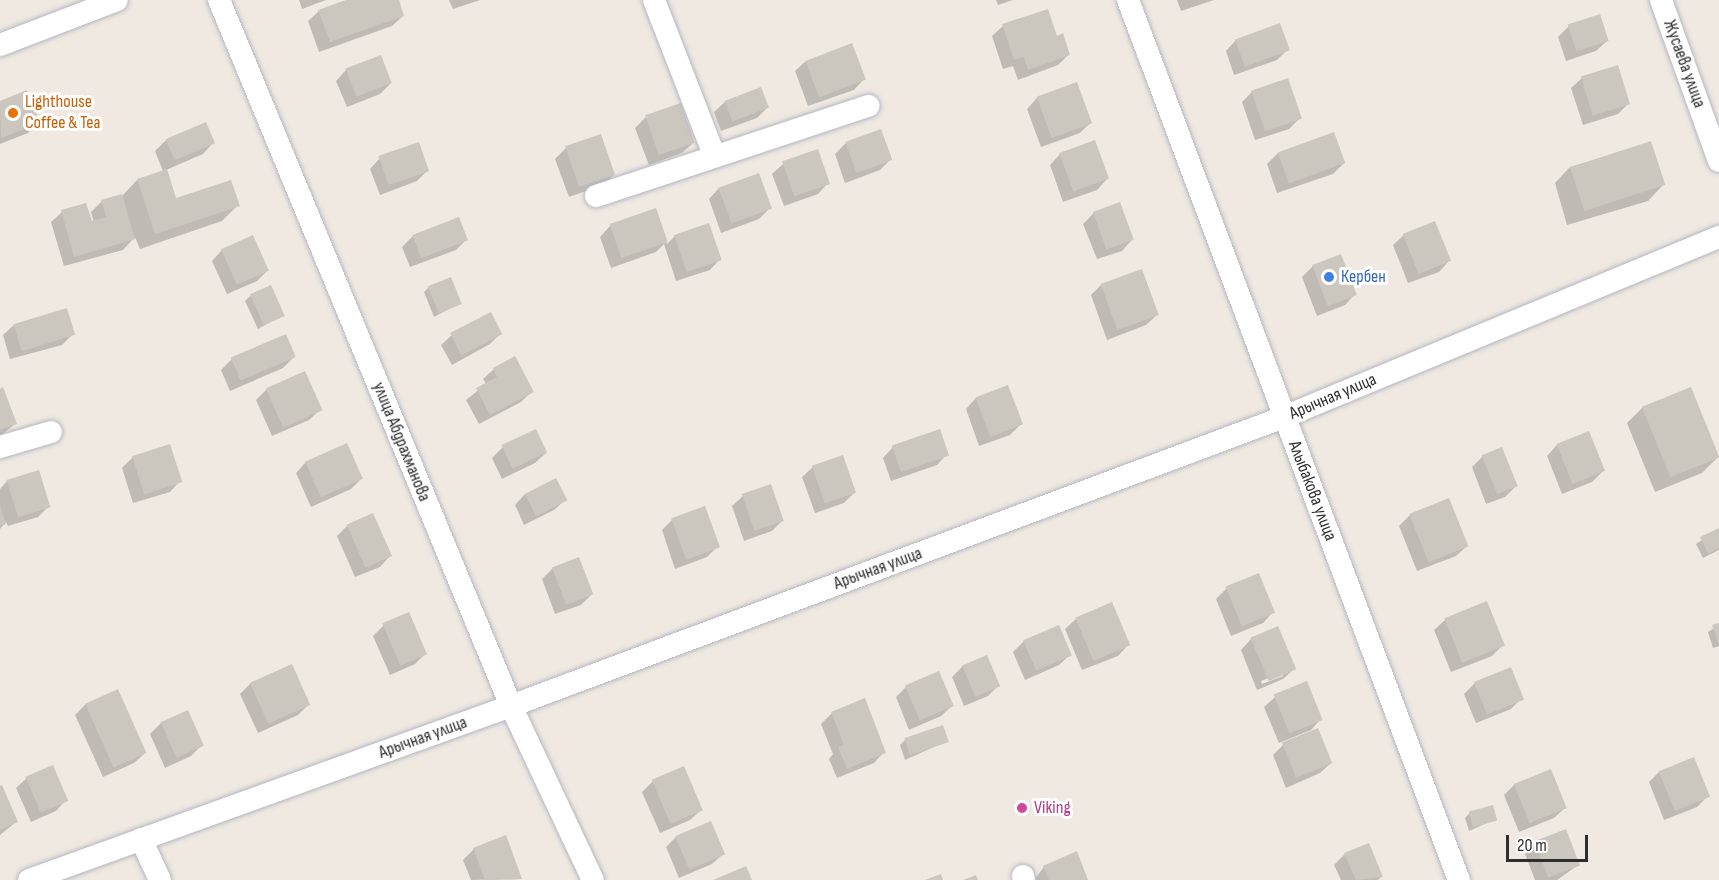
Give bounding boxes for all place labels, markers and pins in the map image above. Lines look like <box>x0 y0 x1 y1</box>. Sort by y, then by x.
place label: Lighthouse Coffee & Tea <box>25 92 100 134</box>
marker: Lighthouse Coffee & Tea <box>6 106 20 120</box>
place label: Кербен <box>1341 266 1386 288</box>
marker: Кербен <box>1322 270 1336 284</box>
place label: Viking <box>1034 797 1071 819</box>
marker: Viking <box>1015 801 1029 815</box>

